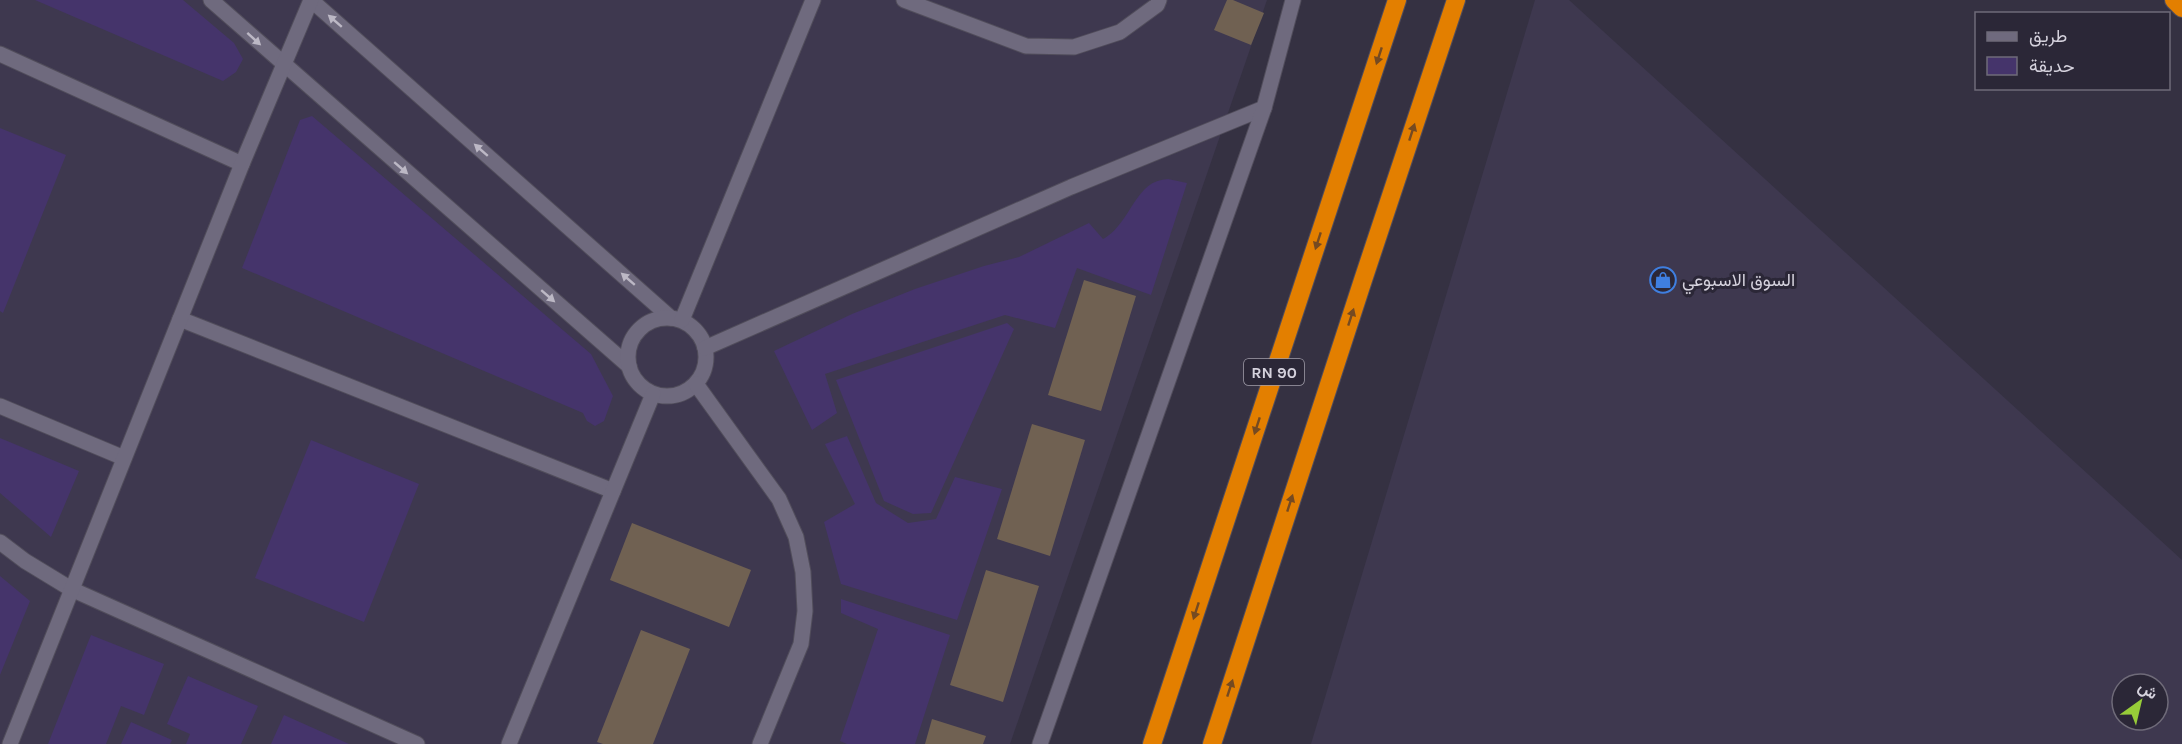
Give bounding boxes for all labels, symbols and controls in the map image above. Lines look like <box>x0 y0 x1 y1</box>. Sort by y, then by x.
legend <box>1975 12 2170 90</box>
one-way arrow <box>328 15 343 28</box>
text: طريق <box>2029 25 2067 47</box>
one-way arrow <box>247 32 262 46</box>
one-way arrow <box>1373 47 1383 65</box>
text: حديقة <box>2029 55 2075 77</box>
one-way arrow <box>1408 123 1417 141</box>
one-way arrow <box>474 144 489 157</box>
one-way arrow <box>393 161 408 174</box>
one-way arrow <box>1312 232 1322 250</box>
shop icon: السوق الاسبوعي <box>1648 265 1678 295</box>
place label: السوق الاسبوعي <box>1682 269 1795 295</box>
one-way arrow <box>620 272 635 286</box>
one-way arrow <box>540 289 555 302</box>
one-way arrow <box>1346 308 1356 326</box>
road number: RN 90 <box>1244 359 1304 385</box>
one-way arrow <box>1251 417 1261 435</box>
one-way arrow <box>1286 494 1296 512</box>
one-way arrow <box>1190 602 1200 620</box>
north arrow <box>2110 672 2170 732</box>
text: ش <box>2135 677 2161 703</box>
one-way arrow <box>1226 679 1235 697</box>

